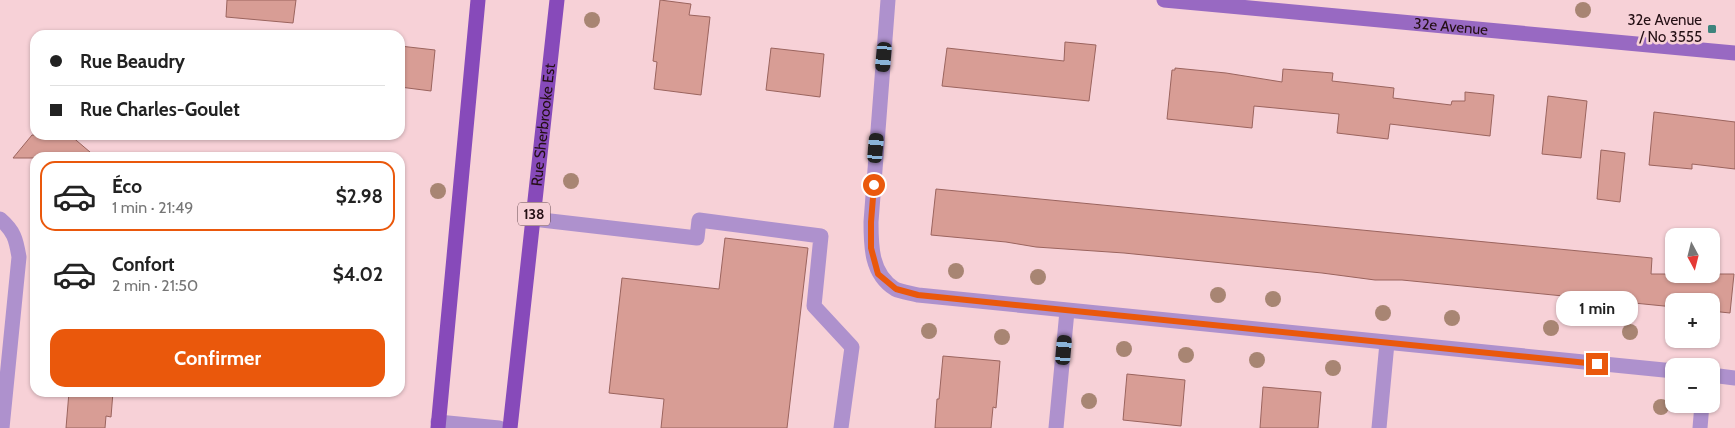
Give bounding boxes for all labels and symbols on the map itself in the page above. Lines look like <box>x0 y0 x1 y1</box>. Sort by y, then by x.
place label: 32e Avenue / No 3555 <box>1627 11 1702 46</box>
street label: 32e Avenue <box>1413 14 1489 39</box>
marker: 32e Avenue / No 3555 <box>1706 23 1718 35</box>
car <box>875 41 892 73</box>
street label: Rue Sherbrooke Est <box>528 62 559 187</box>
car <box>867 132 884 164</box>
route start <box>863 174 885 196</box>
road number: 138 <box>518 202 550 225</box>
north arrow <box>1665 228 1720 282</box>
callout: 1 min <box>1556 292 1638 326</box>
car <box>1055 334 1072 366</box>
route end <box>1586 353 1608 375</box>

